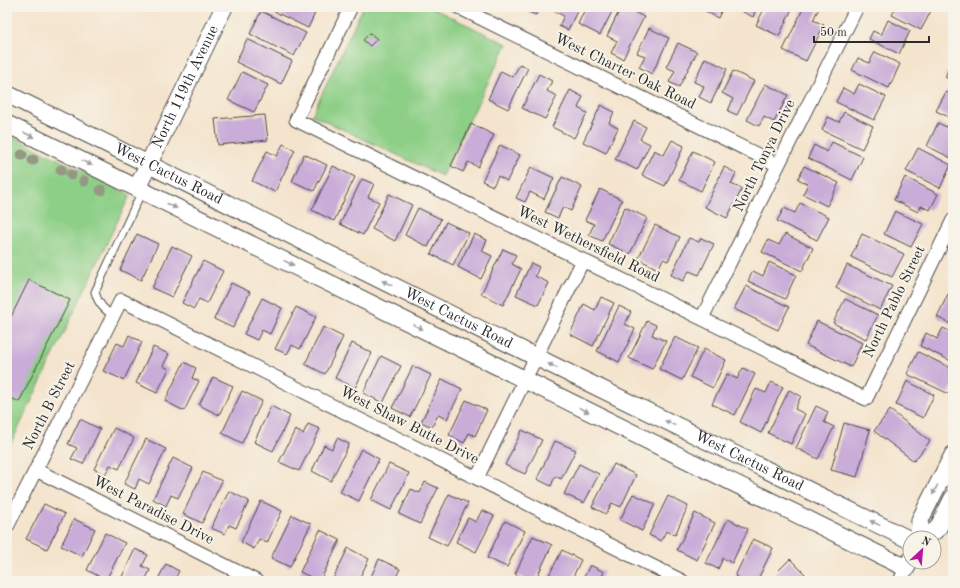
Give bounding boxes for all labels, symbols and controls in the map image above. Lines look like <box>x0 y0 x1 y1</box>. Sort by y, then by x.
scale bar <box>814 18 929 44</box>
street label: North 119th Avenue <box>150 23 221 151</box>
text: 50 m <box>820 26 847 39</box>
street label: West Charter Oak Road <box>552 31 698 113</box>
street label: North Tonya Drive <box>731 97 799 215</box>
one-way arrow <box>24 132 35 138</box>
street label: West Cactus Road <box>112 141 225 207</box>
one-way arrow <box>81 160 92 167</box>
one-way arrow <box>167 203 178 209</box>
street label: West Wethersfield Road <box>514 204 662 286</box>
street label: North Pablo Street <box>861 244 929 360</box>
one-way arrow <box>283 260 294 266</box>
one-way arrow <box>381 280 393 286</box>
street label: West Cactus Road <box>402 285 515 352</box>
one-way arrow <box>412 324 424 330</box>
street label: North B Street <box>21 359 79 453</box>
one-way arrow <box>548 363 559 369</box>
street label: West Shaw Butte Drive <box>337 384 481 468</box>
one-way arrow <box>579 407 590 413</box>
one-way arrow <box>664 420 676 426</box>
street label: West Cactus Road <box>692 428 806 494</box>
street label: West Paradise Drive <box>90 474 216 548</box>
one-way arrow <box>932 484 939 496</box>
one-way arrow <box>869 520 881 526</box>
north arrow <box>902 530 942 570</box>
text: N <box>920 536 932 549</box>

